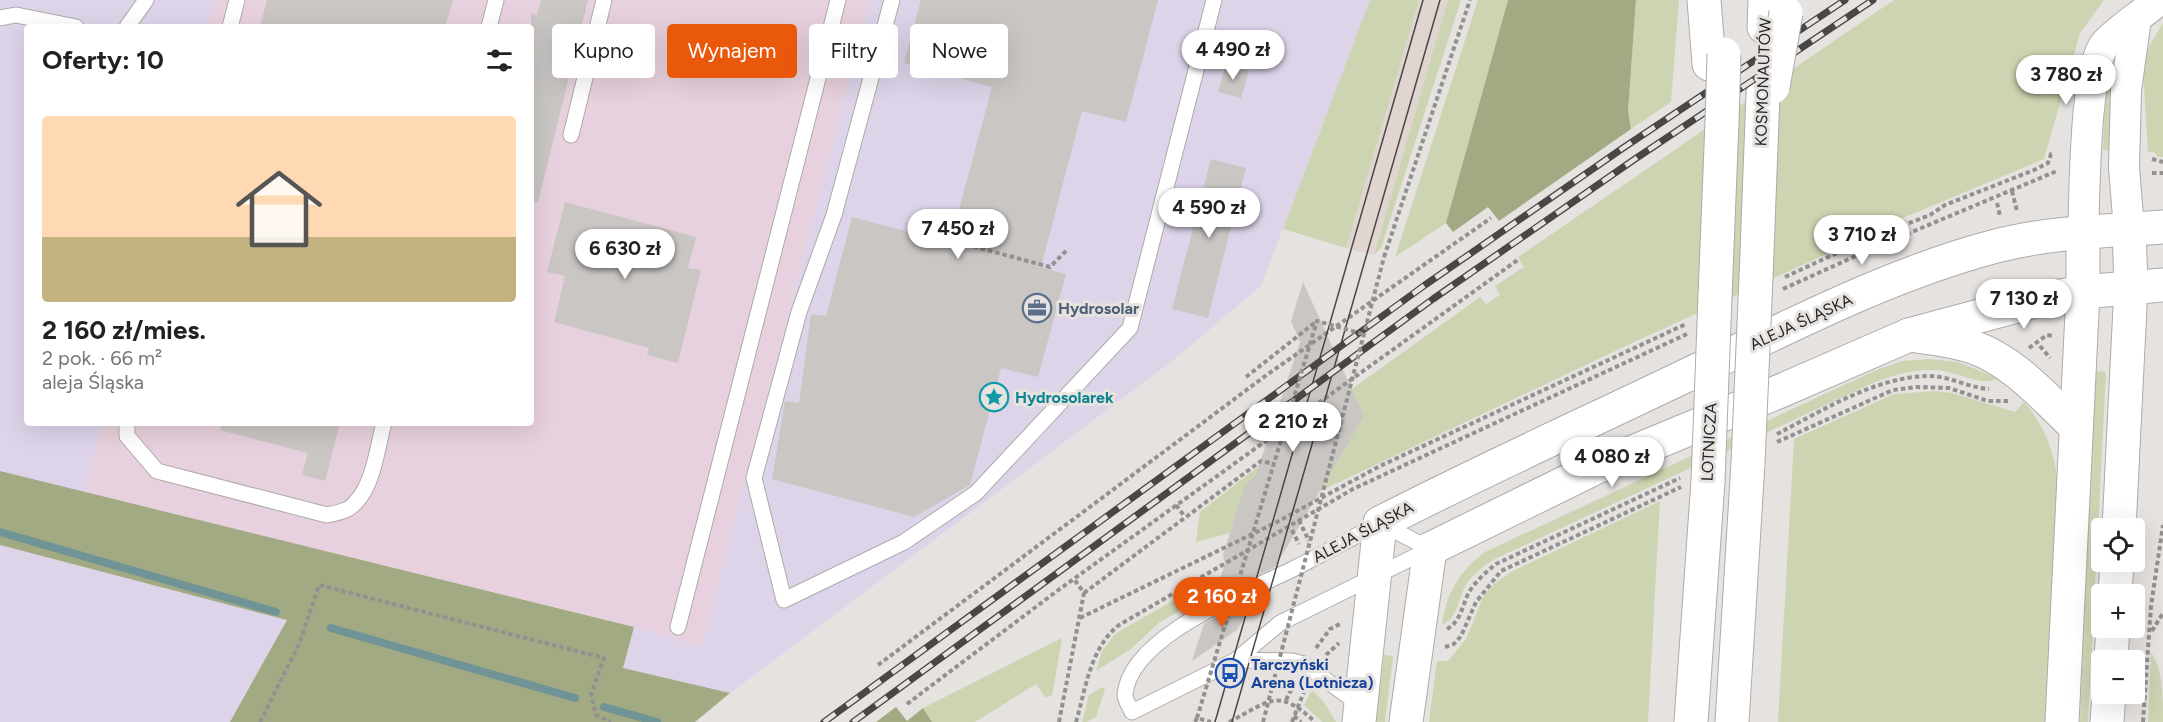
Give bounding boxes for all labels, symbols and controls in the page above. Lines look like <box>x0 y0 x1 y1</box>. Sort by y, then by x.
street label: KOSMONAUTÓW <box>1751 17 1775 147</box>
chip: Kupno <box>552 24 655 78</box>
chip: Wynajem <box>667 24 797 78</box>
chip: Filtry <box>809 24 898 78</box>
chip: Nowe <box>910 24 1008 78</box>
pin: 4 490 zł <box>1171 30 1295 81</box>
text: 4 490 zł <box>1196 37 1270 61</box>
text: Oferty: 10 <box>42 44 164 76</box>
icon: filters <box>483 44 516 77</box>
pin: 3 780 zł <box>2004 55 2128 106</box>
text: 3 780 zł <box>2030 62 2102 86</box>
icon: home <box>225 155 333 263</box>
pin: 4 590 zł <box>1147 188 1271 239</box>
text: 4 590 zł <box>1172 195 1246 219</box>
pin: 7 450 zł <box>896 209 1020 260</box>
pin: 3 710 zł <box>1800 215 1924 266</box>
text: 7 450 zł <box>921 216 995 240</box>
text: 3 710 zł <box>1828 222 1896 246</box>
pin: 6 630 zł <box>563 229 687 280</box>
text: 6 630 zł <box>589 236 661 260</box>
pin: 7 130 zł <box>1962 279 2086 330</box>
text: 7 130 zł <box>1990 286 2058 310</box>
street label: ALEJA ŚLĄSKA <box>1747 290 1855 354</box>
office icon: Hydrosolar <box>1021 292 1053 324</box>
place label: Hydrosolar <box>1058 299 1139 318</box>
text: 2 160 zł/mies. <box>42 314 206 346</box>
text: 2 pok. · 66 m² <box>42 346 162 370</box>
text: aleja Śląska <box>42 370 144 394</box>
place icon: Hydrosolarek <box>978 381 1010 413</box>
place label: Hydrosolarek <box>1015 388 1114 407</box>
pin: 2 210 zł <box>1231 402 1355 453</box>
street label: LOTNICZA <box>1697 402 1721 482</box>
text: 2 210 zł <box>1258 409 1328 433</box>
pin: 4 080 zł <box>1550 437 1674 488</box>
text: 4 080 zł <box>1574 444 1650 468</box>
street label: ALEJA ŚLĄSKA <box>1310 497 1417 566</box>
map controls <box>2091 518 2145 704</box>
button: locate <box>2091 518 2145 572</box>
pin: 2 160 zł <box>1160 577 1284 628</box>
text: 2 160 zł <box>1187 584 1257 608</box>
button: + <box>2091 584 2145 638</box>
button: − <box>2091 650 2145 704</box>
place label: Tarczyński Arena (Lotnicza) <box>1251 655 1374 692</box>
bus stop icon: Tarczyński Arena (Lotnicza) <box>1214 657 1246 689</box>

